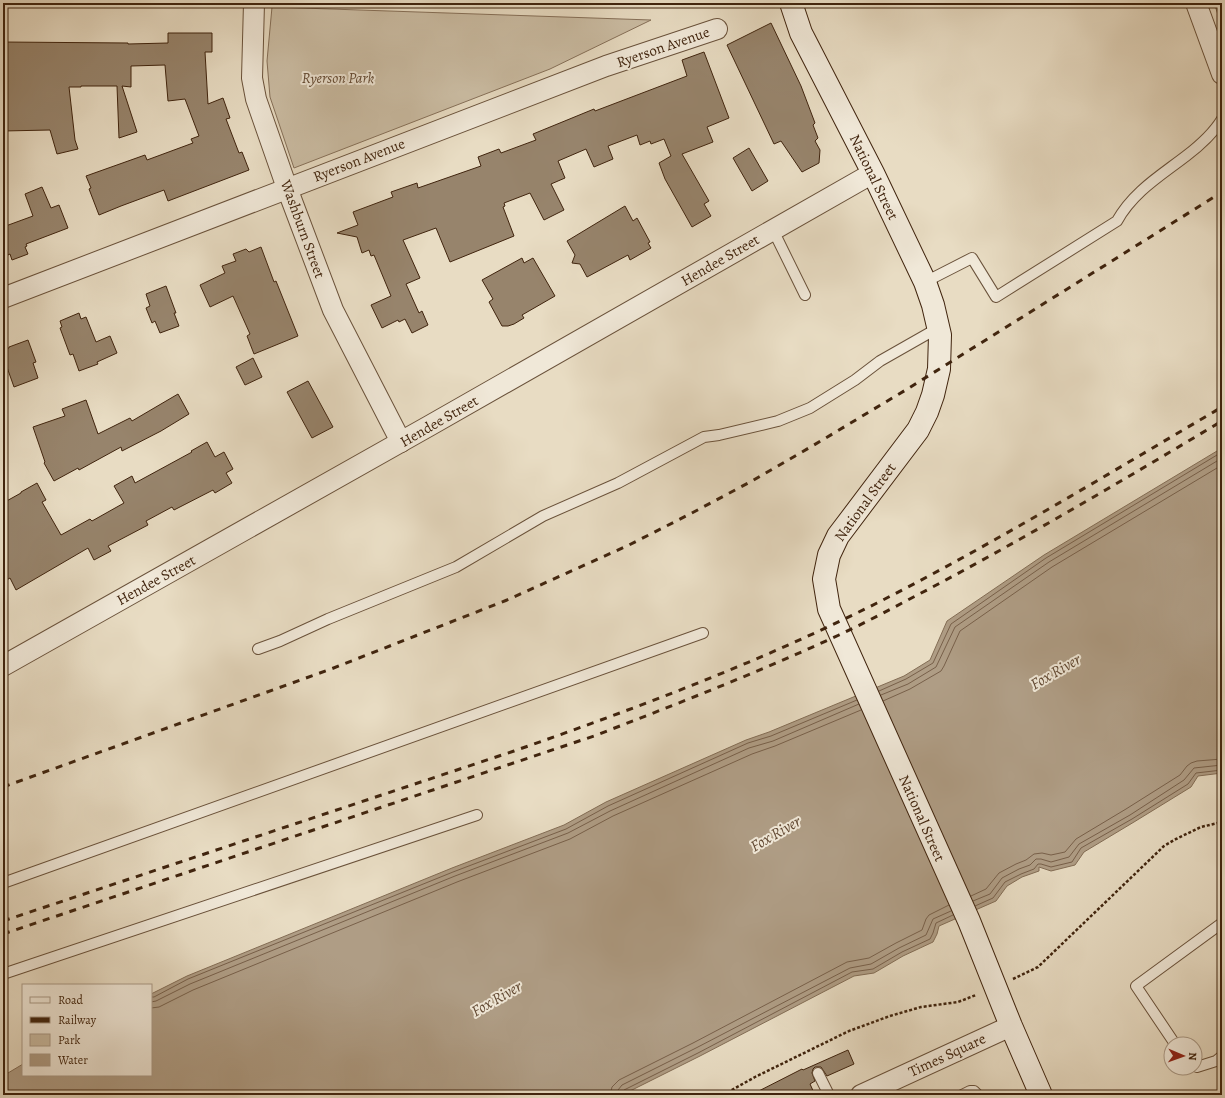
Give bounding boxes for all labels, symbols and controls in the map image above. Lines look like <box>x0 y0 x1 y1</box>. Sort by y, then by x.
street label: Ryerson Avenue <box>614 22 712 72</box>
park label: Ryerson Park <box>302 68 375 88</box>
street label: National Street <box>845 131 903 223</box>
street label: Ryerson Avenue <box>310 133 408 187</box>
street label: Washburn Street <box>276 176 330 281</box>
street label: Hendee Street <box>677 229 763 290</box>
street label: Hendee Street <box>396 390 482 451</box>
street label: National Street <box>830 459 900 545</box>
street label: Hendee Street <box>113 550 199 610</box>
water label: Fox River <box>1026 648 1085 695</box>
street label: National Street <box>894 772 950 865</box>
water label: Fox River <box>746 810 805 857</box>
water label: Fox River <box>467 975 526 1022</box>
legend <box>22 984 152 1076</box>
text: Road <box>58 992 84 1008</box>
text: Railway <box>58 1012 97 1028</box>
street label: Times Square <box>905 1028 989 1082</box>
text: Park <box>58 1032 81 1048</box>
north arrow <box>1163 1036 1203 1076</box>
text: Water <box>57 1052 88 1068</box>
text: N <box>1185 1052 1200 1061</box>

